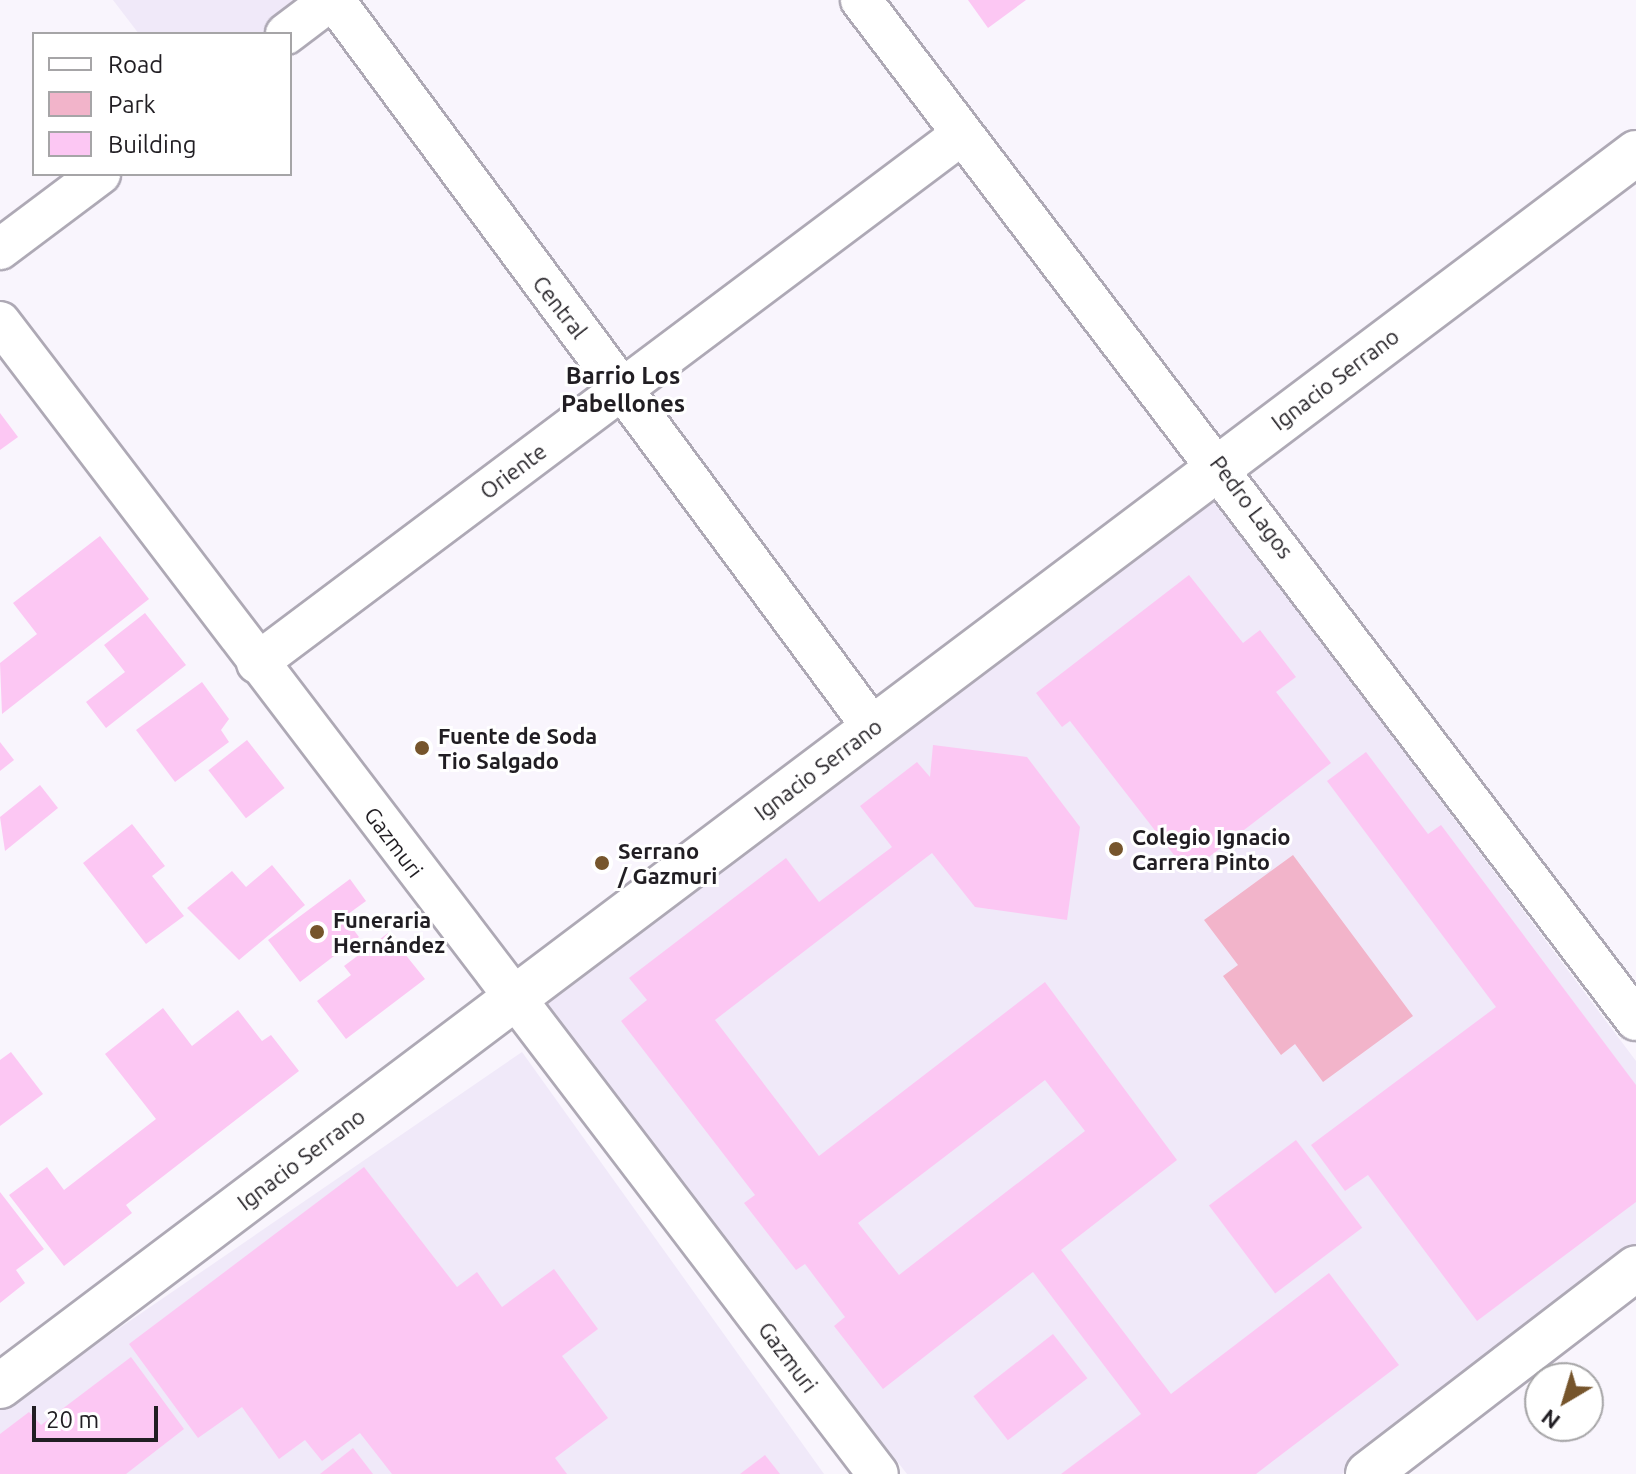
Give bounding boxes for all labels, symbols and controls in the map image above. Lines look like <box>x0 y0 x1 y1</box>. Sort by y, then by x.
legend <box>32 32 292 176</box>
text: Road <box>108 51 163 78</box>
text: Park <box>108 91 156 118</box>
text: Building <box>108 131 196 158</box>
street label: Central <box>527 270 593 344</box>
street label: Ignacio Serrano <box>1266 323 1404 435</box>
district label: Barrio Los Pabellones <box>561 362 685 418</box>
street label: Oriente <box>475 438 551 504</box>
street label: Pedro Lagos <box>1205 451 1299 563</box>
street label: Ignacio Serrano <box>749 713 887 825</box>
place label: Fuente de Soda Tio Salgado <box>438 722 597 774</box>
marker: Fuente de Soda Tio Salgado <box>413 739 431 757</box>
street label: Gazmuri <box>359 802 429 882</box>
place label: Colegio Ignacio Carrera Pinto <box>1132 823 1291 874</box>
place label: Serrano / Gazmuri <box>618 837 717 888</box>
marker: Colegio Ignacio Carrera Pinto <box>1107 840 1125 858</box>
marker: Serrano / Gazmuri <box>593 854 611 872</box>
place label: Funeraria Hernández <box>333 906 445 958</box>
marker: Funeraria Hernández <box>308 923 326 941</box>
street label: Ignacio Serrano <box>232 1103 370 1215</box>
street label: Gazmuri <box>753 1317 823 1397</box>
north arrow <box>1524 1362 1604 1442</box>
scale bar <box>36 1390 162 1440</box>
text: N <box>1536 1405 1564 1435</box>
text: 20 m <box>46 1406 99 1433</box>

